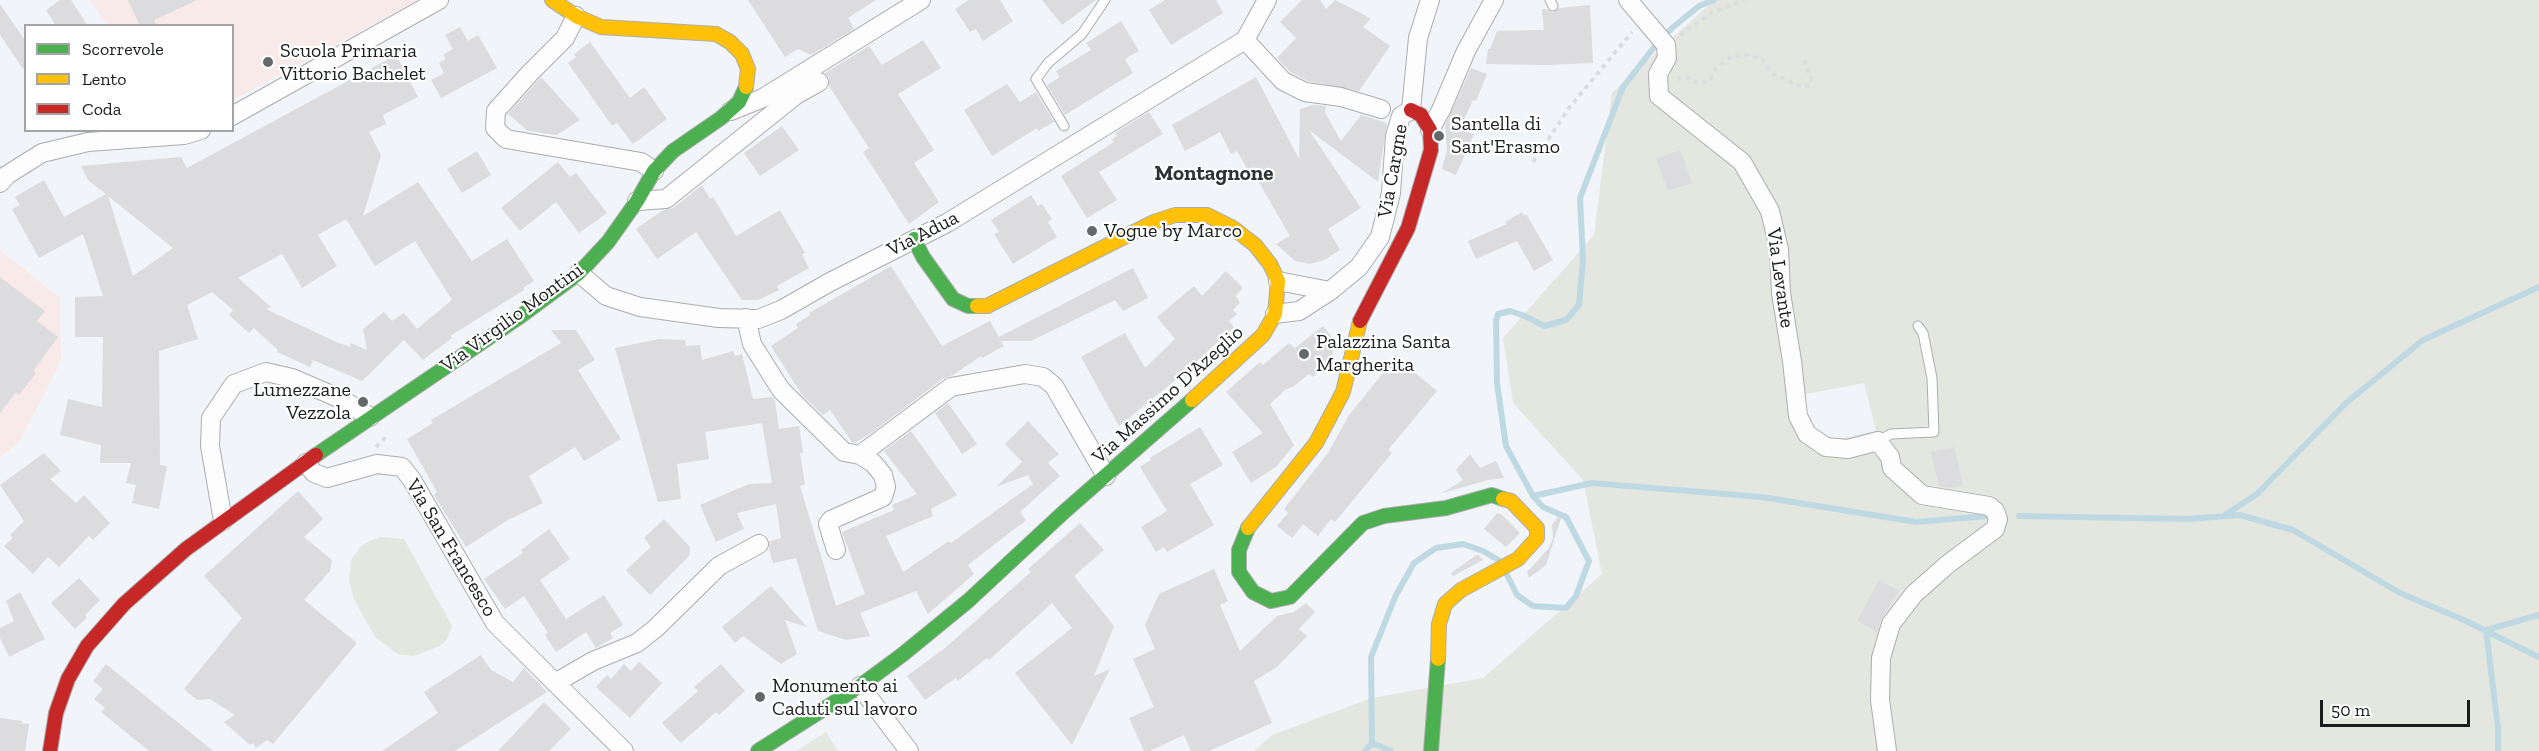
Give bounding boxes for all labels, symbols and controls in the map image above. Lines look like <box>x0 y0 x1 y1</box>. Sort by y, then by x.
legend <box>24 24 234 132</box>
text: Scorrevole <box>82 38 164 60</box>
place label: Scuola Primaria Vittorio Bachelet <box>280 39 426 86</box>
marker: Scuola Primaria Vittorio Bachelet <box>261 55 275 69</box>
text: Lento <box>82 68 127 90</box>
text: Coda <box>82 98 121 120</box>
place label: Santella di Sant'Erasmo <box>1451 112 1560 159</box>
street label: Via Cargne <box>1373 122 1413 220</box>
marker: Santella di Sant'Erasmo <box>1432 129 1446 143</box>
district label: Montagnone <box>1155 161 1273 187</box>
street label: Via Adua <box>883 206 963 262</box>
place label: Vogue by Marco <box>1104 219 1242 243</box>
marker: Vogue by Marco <box>1085 224 1099 238</box>
street label: Via Levante <box>1761 227 1799 329</box>
street label: Via Virgilio Montini <box>436 258 588 378</box>
street label: Via Massimo D'Azeglio <box>1087 321 1249 469</box>
place label: Palazzina Santa Margherita <box>1316 330 1451 377</box>
marker: Palazzina Santa Margherita <box>1297 347 1311 361</box>
place label: Lumezzane Vezzola <box>253 378 351 425</box>
marker: Lumezzane Vezzola <box>356 395 370 409</box>
street label: Via San Francesco <box>400 475 502 621</box>
place label: Monumento ai Caduti sul lavoro <box>772 674 917 721</box>
scale bar <box>2323 688 2473 726</box>
marker: Monumento ai Caduti sul lavoro <box>753 690 767 704</box>
text: 50 m <box>2331 699 2370 721</box>

